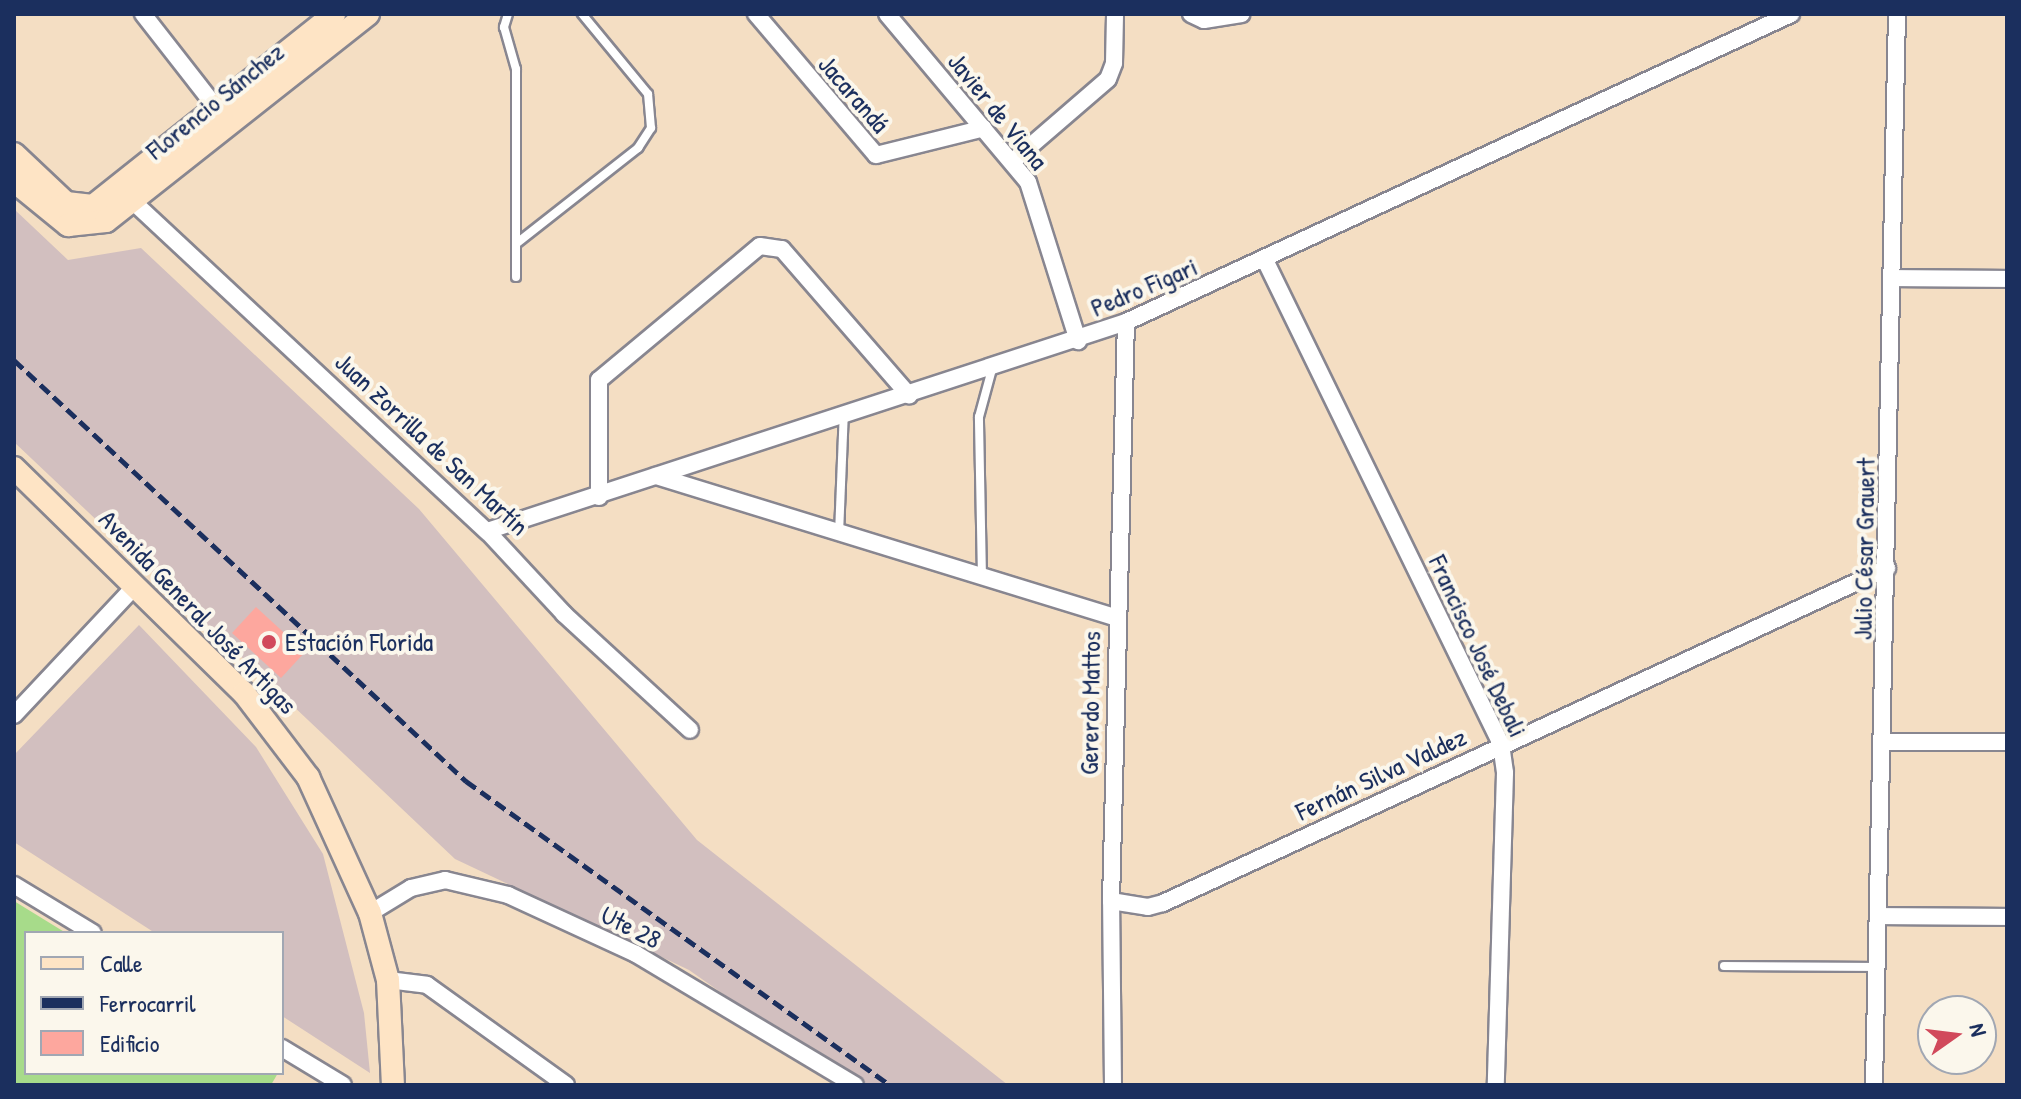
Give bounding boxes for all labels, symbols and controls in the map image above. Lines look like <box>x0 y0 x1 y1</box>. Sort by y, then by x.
street label: Florencio Sánchez <box>140 36 290 166</box>
street label: Javier de Viana <box>941 46 1055 176</box>
street label: Jacarandá <box>812 49 896 139</box>
street label: Pedro Figari <box>1086 251 1202 323</box>
street label: Juan Zorrilla de San Martín <box>329 346 535 542</box>
street label: Julio César Grauert <box>1847 458 1881 640</box>
street label: Avenida General José Artigas <box>93 504 303 720</box>
street label: Francisco José Debali <box>1422 550 1534 742</box>
place label: Estación Florida <box>285 626 433 658</box>
street label: Gererdo Mattos <box>1073 631 1107 775</box>
marker: Estación Florida <box>260 633 278 651</box>
street label: Fernán Silva Valdez <box>1291 721 1471 827</box>
street label: Ute 28 <box>596 899 666 955</box>
legend <box>24 931 284 1075</box>
text: Calle <box>100 947 142 979</box>
text: Ferrocarril <box>100 987 196 1019</box>
north arrow <box>1917 995 1997 1075</box>
text: N <box>1962 1020 1994 1039</box>
text: Edificio <box>100 1027 159 1059</box>

